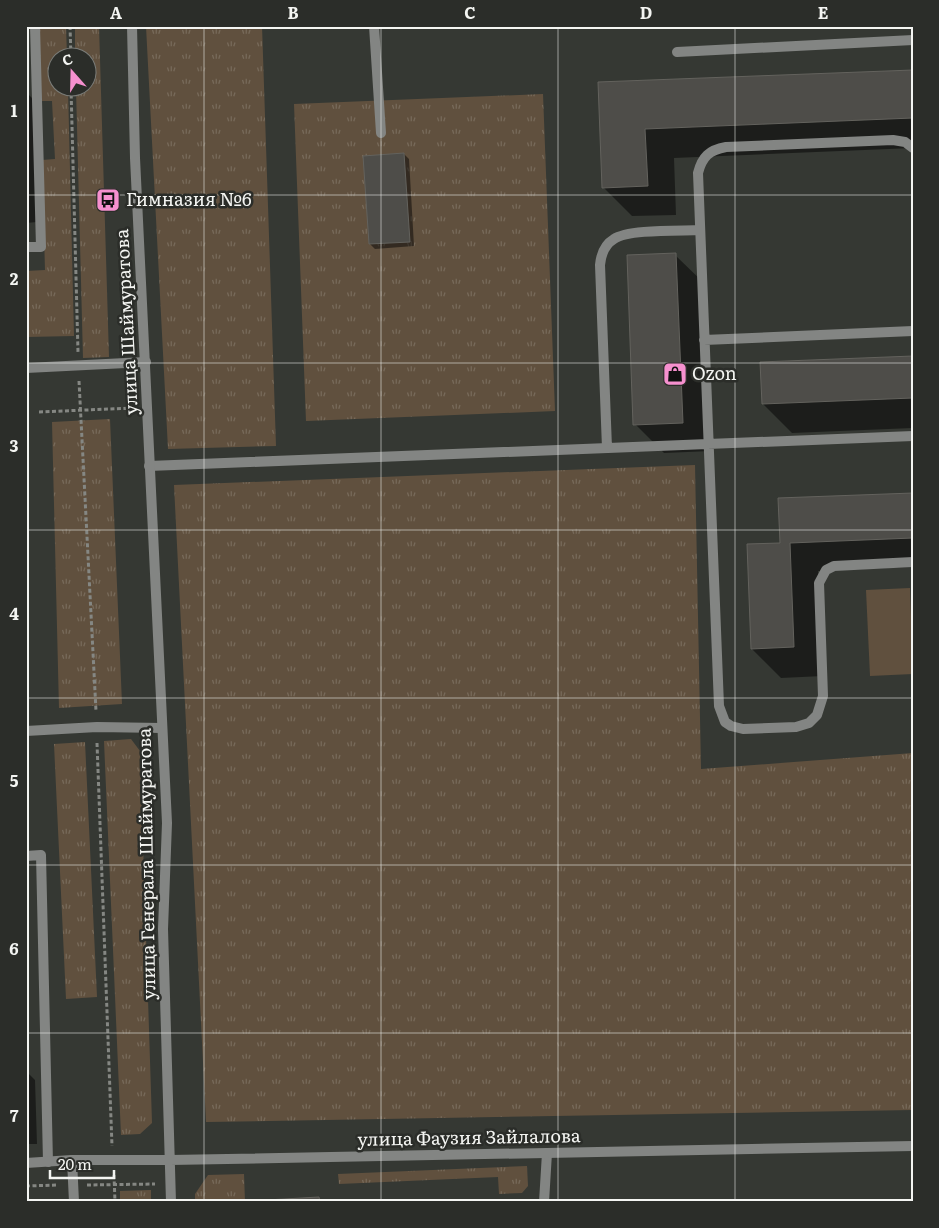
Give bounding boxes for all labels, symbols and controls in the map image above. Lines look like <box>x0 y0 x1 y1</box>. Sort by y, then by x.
text: A <box>110 0 122 24</box>
text: B <box>287 0 299 24</box>
text: C <box>464 0 476 24</box>
text: D <box>640 0 652 24</box>
text: E <box>818 0 829 24</box>
north arrow <box>48 48 98 98</box>
text: С <box>59 48 75 70</box>
text: 1 <box>11 98 18 122</box>
place label: Гимназия №6 <box>126 185 252 212</box>
bus stop icon: Гимназия №6 <box>95 187 121 213</box>
street label: улица Шаймуратова <box>107 228 144 416</box>
text: 2 <box>10 266 19 290</box>
place label: Ozon <box>692 359 737 386</box>
shop icon: Ozon <box>662 361 688 387</box>
text: 3 <box>10 433 19 457</box>
text: 4 <box>9 601 19 625</box>
street label: улица Генерала Шаймуратова <box>130 728 161 1000</box>
text: 5 <box>10 768 19 792</box>
text: 6 <box>9 936 19 960</box>
text: 7 <box>10 1103 19 1127</box>
street label: улица Фаузия Зайлалова <box>357 1121 581 1152</box>
scale bar <box>50 1148 114 1180</box>
text: 20 m <box>58 1152 92 1175</box>

